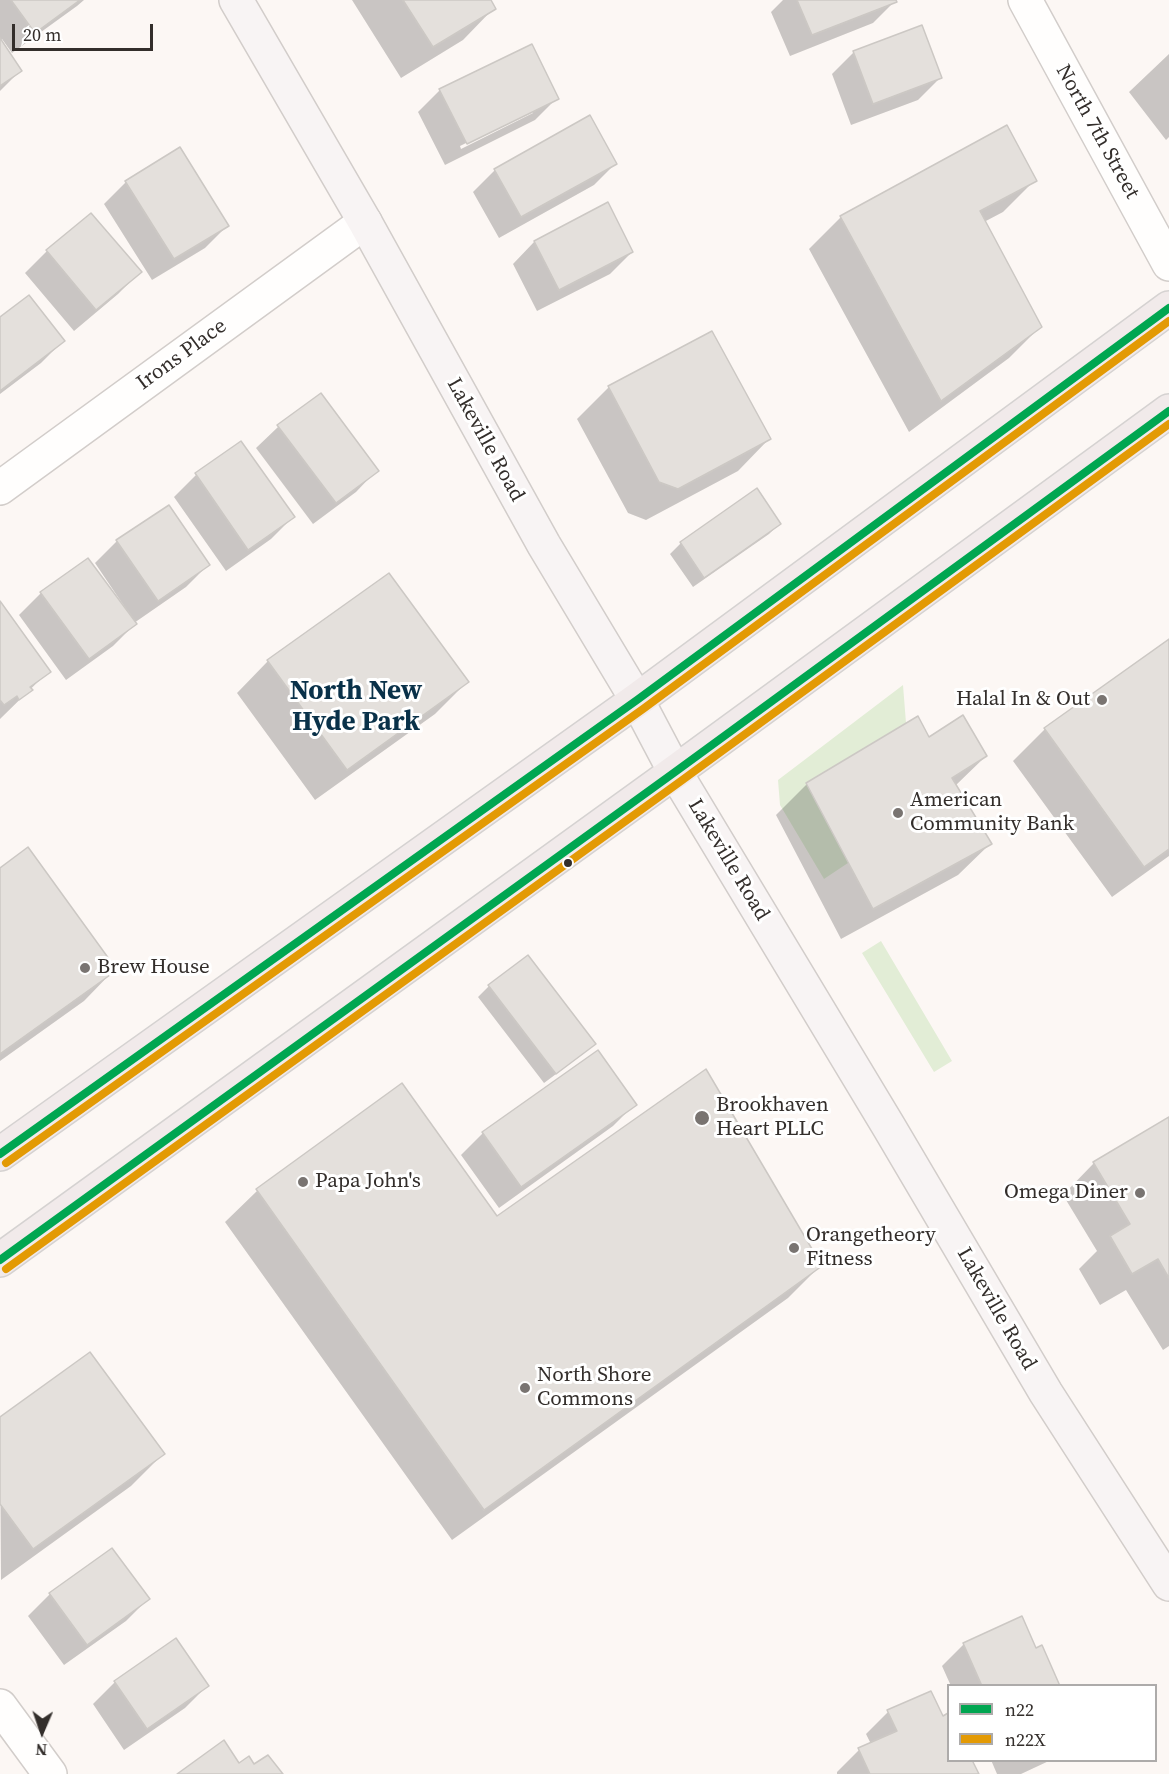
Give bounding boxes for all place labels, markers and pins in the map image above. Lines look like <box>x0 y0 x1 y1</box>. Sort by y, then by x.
place label: Halal In & Out <box>956 687 1090 713</box>
marker: Halal In & Out <box>1095 693 1109 707</box>
place label: American Community Bank <box>910 788 1074 838</box>
marker: American Community Bank <box>891 806 905 820</box>
unlabelled marker <box>562 857 574 869</box>
place label: Brew House <box>97 955 210 981</box>
marker: Brew House <box>78 961 92 975</box>
place label: Brookhaven Heart PLLC <box>716 1093 829 1143</box>
marker: Brookhaven Heart PLLC <box>693 1109 711 1127</box>
place label: Papa John's <box>315 1169 421 1195</box>
marker: Papa John's <box>296 1175 310 1189</box>
place label: Omega Diner <box>1004 1180 1128 1206</box>
marker: Omega Diner <box>1133 1186 1147 1200</box>
place label: Orangetheory Fitness <box>806 1223 936 1273</box>
marker: Orangetheory Fitness <box>787 1241 801 1255</box>
place label: North Shore Commons <box>537 1363 651 1413</box>
marker: North Shore Commons <box>518 1381 532 1395</box>

